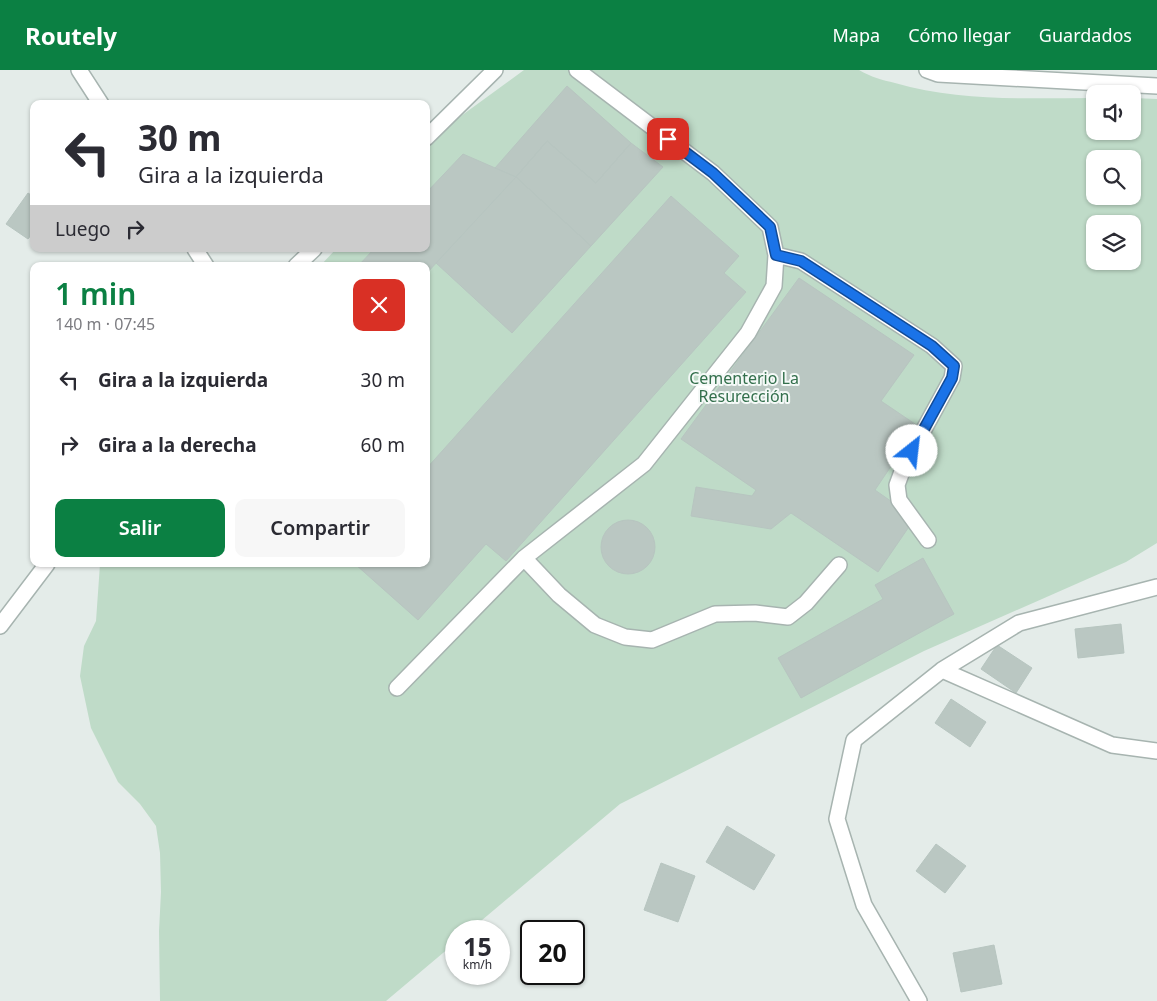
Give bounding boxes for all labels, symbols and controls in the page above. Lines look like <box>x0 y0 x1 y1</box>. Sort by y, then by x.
text: Routely <box>25 19 117 52</box>
text: Mapa <box>833 23 880 47</box>
text: Cómo llegar <box>908 23 1011 47</box>
text: Guardados <box>1039 23 1132 47</box>
map controls <box>1086 85 1141 270</box>
button: sound <box>1086 85 1141 140</box>
text: 30 m <box>138 114 221 161</box>
pin <box>647 118 689 160</box>
icon: left <box>55 120 120 185</box>
icon: arrive <box>654 125 682 153</box>
button: search <box>1086 150 1141 205</box>
text: Gira a la izquierda <box>138 159 324 189</box>
icon: right <box>121 215 149 243</box>
button: layers <box>1086 215 1141 270</box>
text: Luego <box>55 216 111 242</box>
text: 1 min <box>55 273 136 314</box>
button: close <box>353 279 405 331</box>
text: 140 m · 07:45 <box>55 313 155 335</box>
icon: left <box>55 366 83 394</box>
text: Gira a la izquierda <box>98 367 268 393</box>
text: 30 m <box>361 367 405 393</box>
park label: Cementerio La Resurección <box>689 367 799 407</box>
position arrow <box>885 424 937 476</box>
icon: right <box>55 431 83 459</box>
text: Gira a la derecha <box>98 432 257 458</box>
text: 60 m <box>361 432 405 458</box>
button: Salir <box>55 499 225 557</box>
button: Compartir <box>235 499 405 557</box>
speed limit sign: 20 <box>520 920 585 985</box>
text: 15 <box>463 929 492 963</box>
text: km/h <box>463 956 492 973</box>

